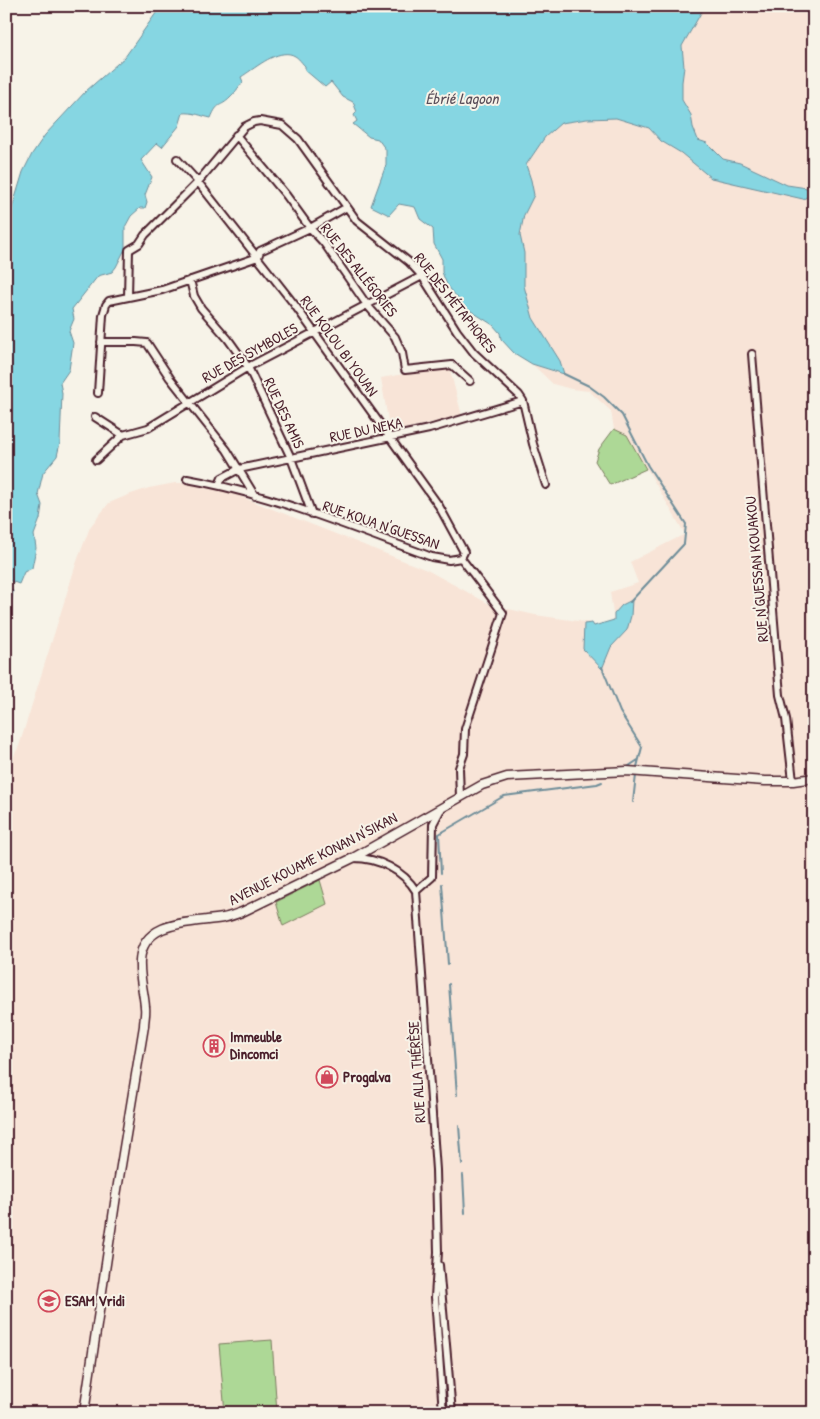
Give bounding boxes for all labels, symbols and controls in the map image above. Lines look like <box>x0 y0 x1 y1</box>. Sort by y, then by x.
water label: Ébrié Lagoon <box>426 87 500 109</box>
street label: RUE DES ALLÉGORIES <box>316 218 403 321</box>
street label: RUE DES MÉTAPHORES <box>410 248 501 357</box>
street label: RUE KOLOU BI YOUAN <box>296 291 383 400</box>
street label: RUE DES SYMBOLES <box>198 317 302 388</box>
street label: RUE DES AMIS <box>259 374 310 452</box>
street label: RUE DU NEKA <box>328 411 405 447</box>
street label: RUE KOUA N'GUESSAN <box>320 495 442 554</box>
street label: RUE N'GUESSAN KOUAKOU <box>740 495 773 643</box>
street label: AVENUE KOUAME KONAN N'SIKAN <box>225 807 401 910</box>
street label: RUE ALLA THÉRÈSE <box>402 1020 431 1124</box>
place label: Immeuble Dincomci <box>230 1026 282 1064</box>
building icon: Immeuble Dincomci <box>202 1034 226 1058</box>
shop icon: Progalva <box>315 1065 339 1089</box>
place label: Progalva <box>343 1066 391 1088</box>
school or university icon: ESAM Vridi <box>37 1289 61 1313</box>
place label: ESAM Vridi <box>65 1290 125 1311</box>

